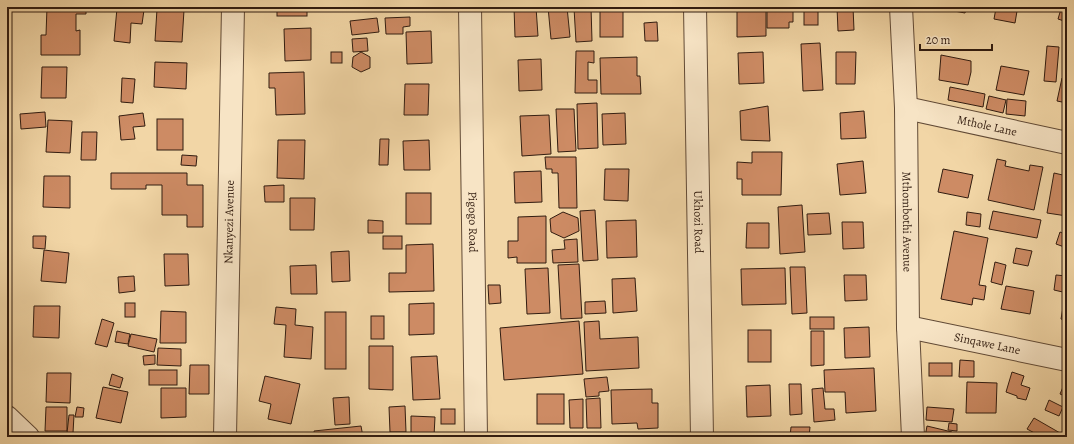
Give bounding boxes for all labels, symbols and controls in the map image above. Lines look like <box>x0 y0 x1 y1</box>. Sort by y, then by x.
scale bar <box>920 26 992 52</box>
text: 20 m <box>926 32 950 48</box>
street label: Mthole Lane <box>956 111 1019 140</box>
street label: Mthombothi Avenue <box>899 172 915 272</box>
street label: Nkanyezi Avenue <box>220 180 238 264</box>
street label: Ukhozi Road <box>690 190 707 254</box>
street label: Pigogo Road <box>465 191 481 253</box>
street label: Sinqawe Lane <box>953 329 1022 358</box>

